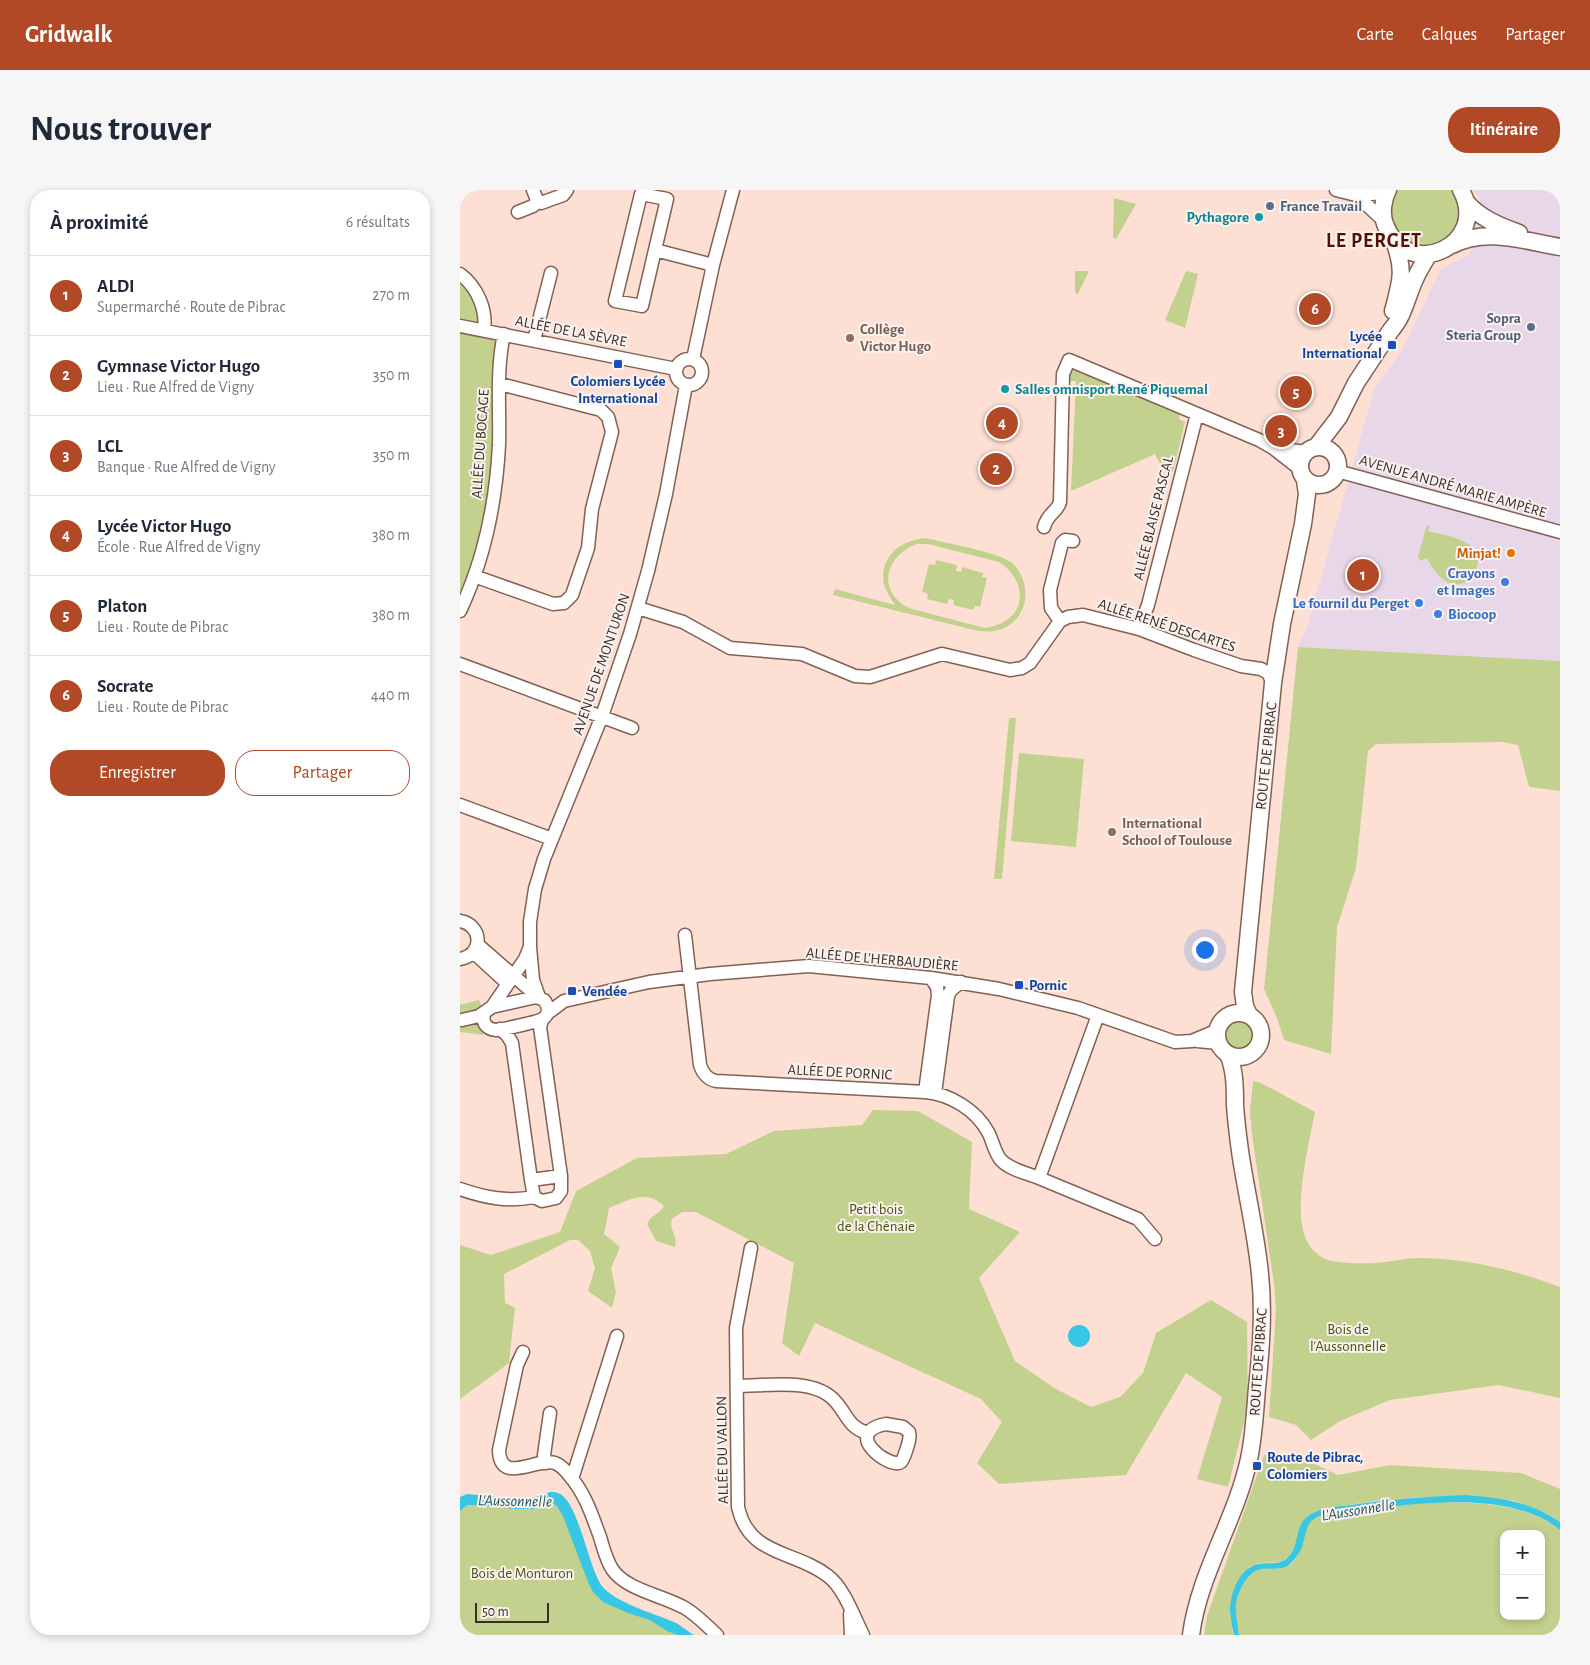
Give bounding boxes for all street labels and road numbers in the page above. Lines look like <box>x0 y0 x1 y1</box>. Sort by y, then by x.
street label: ALLÉE DE LA SÈVRE <box>514 311 628 350</box>
street label: ALLÉE DU BOCAGE <box>467 389 492 499</box>
street label: AVENUE ANDRÉ MARIE AMPÈRE <box>1358 451 1549 520</box>
street label: ALLÉE BLAISE PASCAL <box>1129 453 1176 582</box>
street label: AVENUE DE MONTURON <box>570 591 633 737</box>
street label: ALLÉE RENÉ DESCARTES <box>1096 594 1238 655</box>
street label: ROUTE DE PIBRAC <box>1253 701 1280 811</box>
street label: ALLÉE DE L'HERBAUDIÈRE <box>805 943 959 974</box>
street label: ALLÉE DE PORNIC <box>787 1060 893 1083</box>
street label: ROUTE DE PIBRAC <box>1247 1307 1270 1416</box>
street label: ALLÉE DU VALLON <box>712 1396 731 1504</box>

